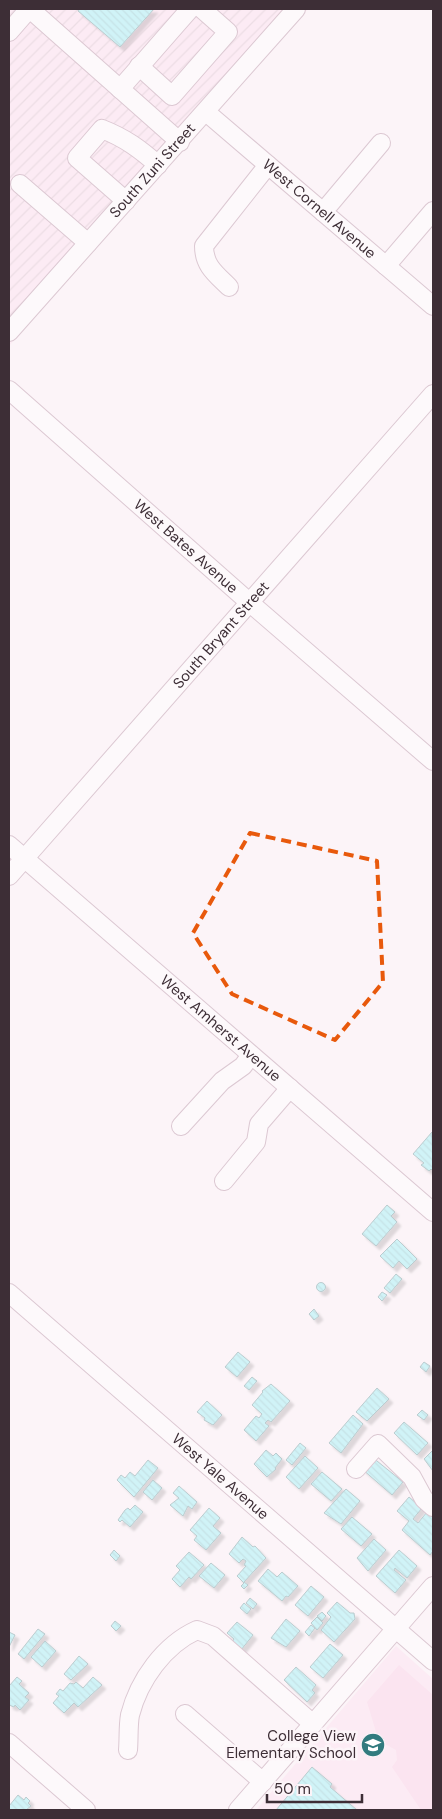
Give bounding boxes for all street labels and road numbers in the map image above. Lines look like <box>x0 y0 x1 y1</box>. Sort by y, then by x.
street label: South Zuni Street <box>105 119 200 222</box>
street label: West Cornell Avenue <box>258 155 380 263</box>
street label: West Bates Avenue <box>129 495 242 598</box>
street label: South Bryant Street <box>168 577 274 693</box>
street label: West Amherst Avenue <box>156 970 285 1086</box>
street label: West Yale Avenue <box>168 1429 273 1524</box>

